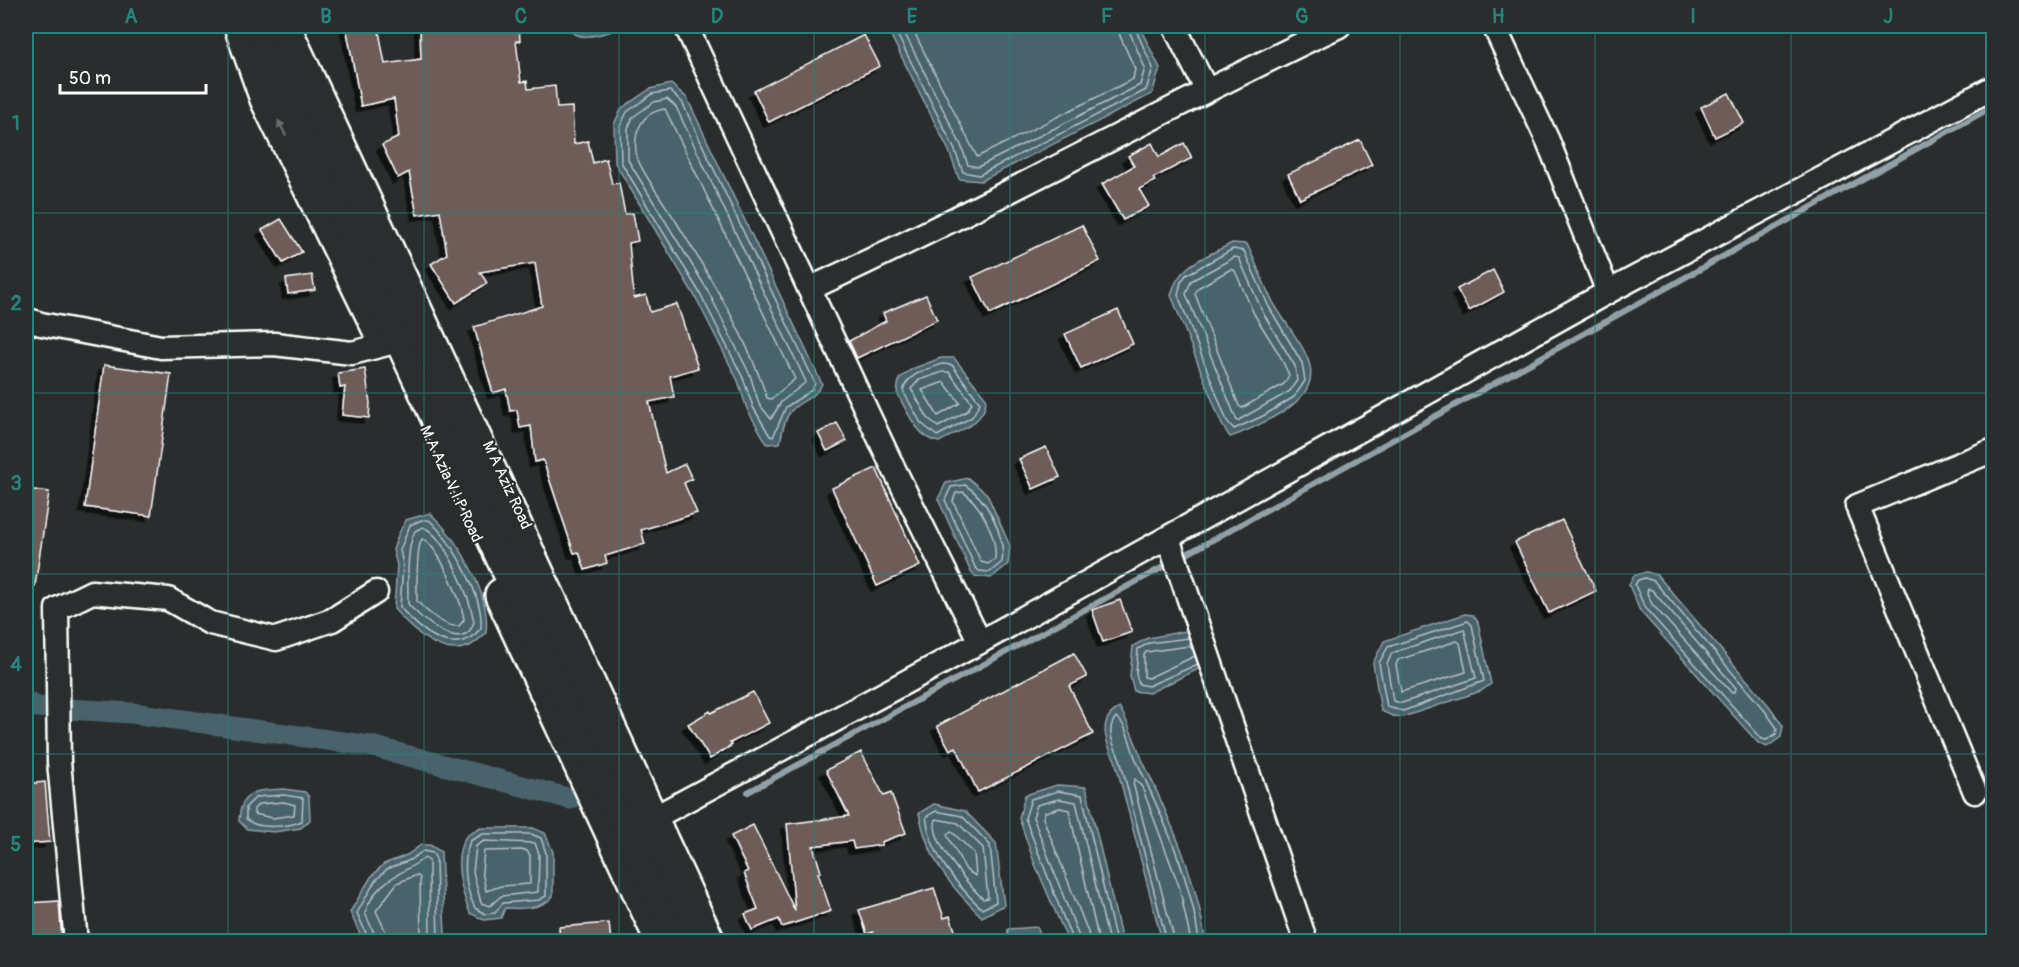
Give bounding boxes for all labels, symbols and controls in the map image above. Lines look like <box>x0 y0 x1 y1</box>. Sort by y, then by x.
text: A <box>125 4 138 29</box>
text: B <box>320 4 332 29</box>
text: C <box>515 4 527 29</box>
text: D <box>711 4 724 29</box>
text: E <box>907 4 918 29</box>
text: F <box>1101 4 1113 29</box>
text: G <box>1295 4 1309 29</box>
text: H <box>1492 4 1505 29</box>
text: I <box>1690 4 1696 29</box>
text: J <box>1883 4 1893 29</box>
scale bar <box>60 57 206 95</box>
text: 50 m <box>69 67 111 90</box>
text: 1 <box>12 111 20 136</box>
one-way arrow <box>277 119 287 137</box>
text: 2 <box>10 291 22 316</box>
street label: M.A Azia V.I.P Road <box>415 422 487 546</box>
street label: M A Aziz Road <box>478 438 536 532</box>
text: 3 <box>10 471 22 496</box>
text: 4 <box>10 652 22 677</box>
text: 5 <box>11 832 22 857</box>

